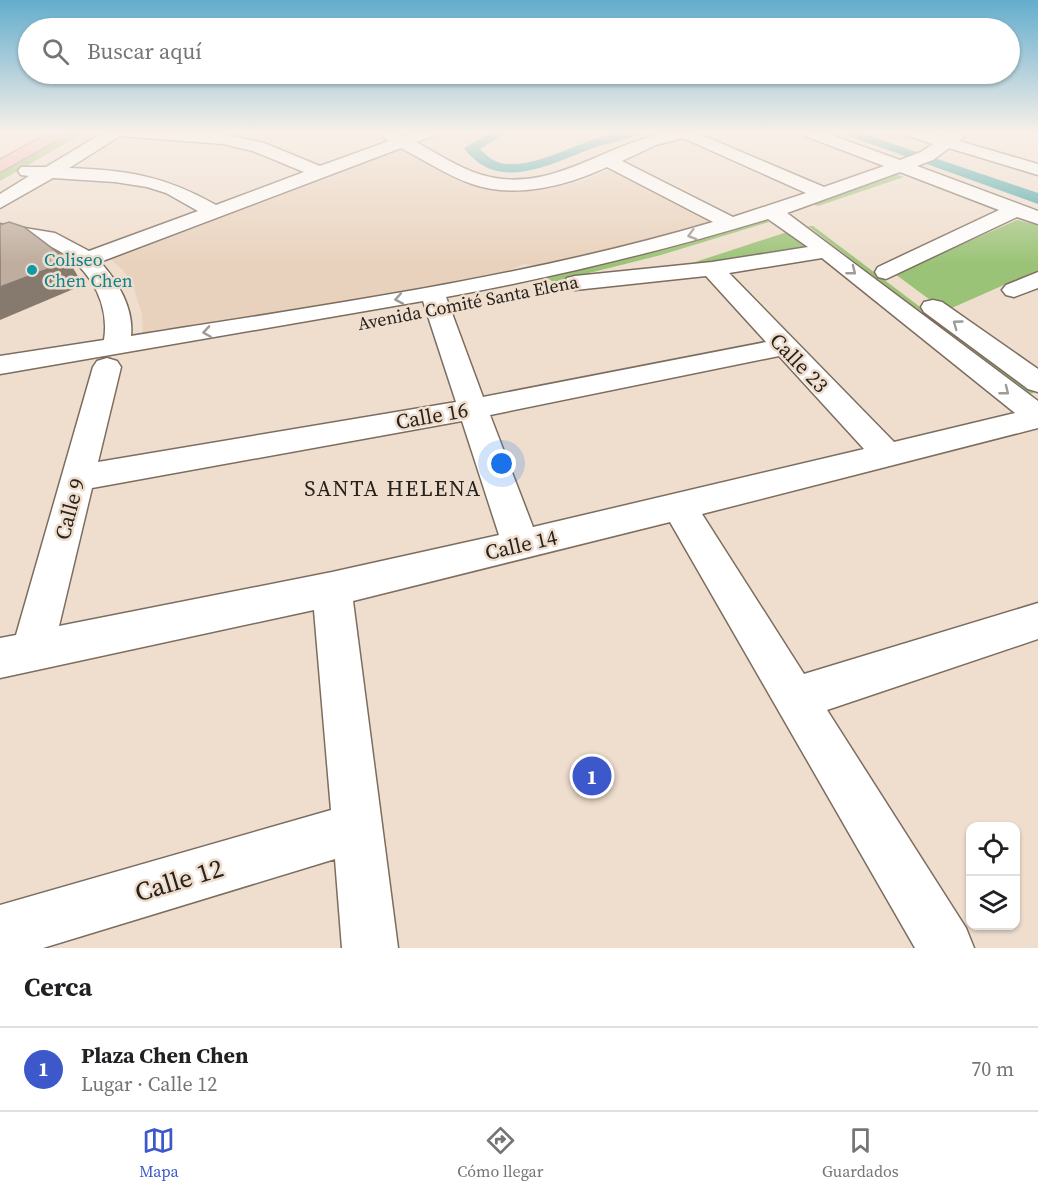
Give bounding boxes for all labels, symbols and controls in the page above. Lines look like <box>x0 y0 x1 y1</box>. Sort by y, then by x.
search box <box>18 18 1020 84</box>
icon: search <box>39 35 72 68</box>
text: Buscar aquí <box>87 36 202 66</box>
one-way arrow <box>687 228 698 240</box>
place label: Coliseo Chen Chen <box>44 247 133 293</box>
marker: Coliseo Chen Chen <box>25 263 39 277</box>
one-way arrow <box>845 263 856 274</box>
street label: Avenida Comité Santa Elena <box>355 269 581 336</box>
one-way arrow <box>394 292 404 304</box>
one-way arrow <box>952 320 963 331</box>
one-way arrow <box>202 325 212 337</box>
street label: Calle 23 <box>764 326 835 399</box>
one-way arrow <box>999 383 1010 394</box>
street label: Calle 16 <box>393 395 470 436</box>
your location <box>487 449 516 478</box>
district label: SANTA HELENA <box>304 473 482 503</box>
street label: Calle 9 <box>47 475 92 543</box>
street label: Calle 14 <box>482 522 560 567</box>
pin: 1 <box>572 754 612 798</box>
map controls <box>966 822 1020 930</box>
button: locate <box>966 822 1020 876</box>
street label: Calle 12 <box>130 850 228 910</box>
button: layers <box>966 876 1020 930</box>
text: Cerca <box>24 969 92 1005</box>
text: Plaza Chen Chen <box>81 1040 249 1070</box>
text: 1 <box>38 1055 49 1083</box>
text: 70 m <box>971 1055 1014 1083</box>
text: Lugar · Calle 12 <box>81 1070 217 1098</box>
tab: Mapa <box>139 1124 179 1182</box>
tab: Cómo llegar <box>457 1124 543 1182</box>
tab: Guardados <box>822 1124 899 1182</box>

